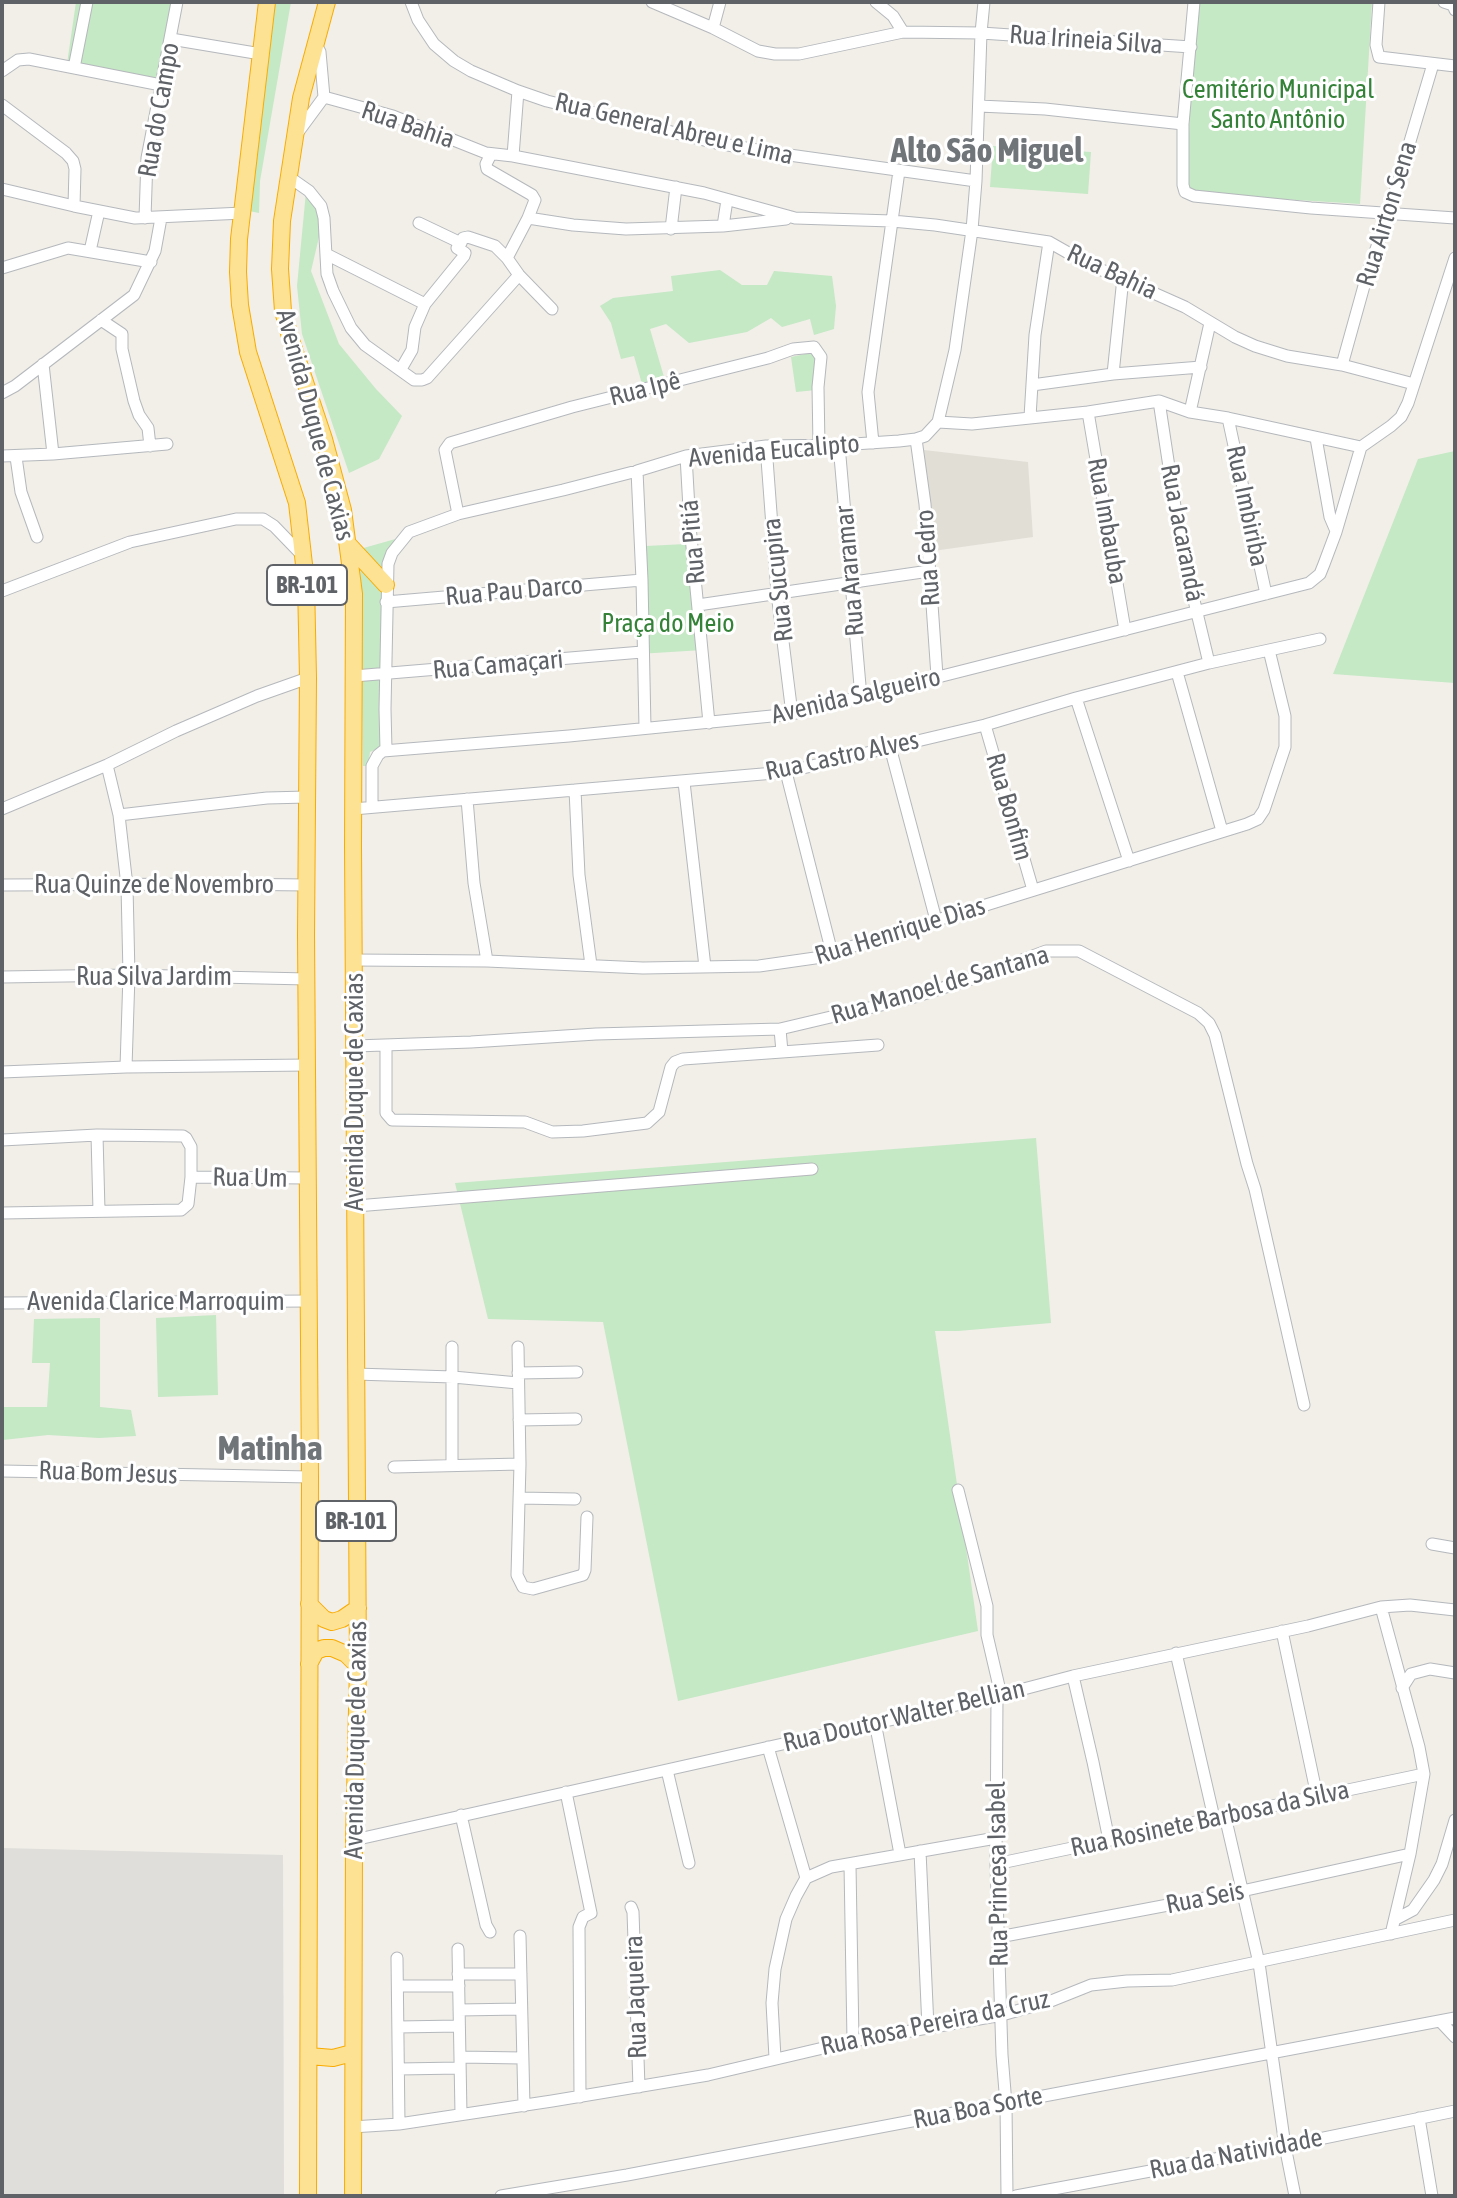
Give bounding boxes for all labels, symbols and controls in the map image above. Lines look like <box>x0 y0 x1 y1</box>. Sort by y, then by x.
street label: Rua Irineia Silva <box>1008 19 1164 61</box>
street label: Rua do Campo <box>132 40 186 180</box>
park label: Cemitério Municipal Santo Antônio <box>1182 74 1374 136</box>
street label: Rua General Abreu e Lima <box>552 86 796 172</box>
street label: Rua Bahia <box>357 95 459 155</box>
district label: Alto São Miguel <box>891 131 1083 171</box>
street label: Rua Airton Sena <box>1350 138 1424 290</box>
street label: Rua Bahia <box>1062 238 1162 306</box>
street label: Avenida Duque de Caxias <box>269 306 361 544</box>
street label: Rua Ipê <box>606 365 684 413</box>
street label: Avenida Eucalipto <box>687 428 861 474</box>
street label: Rua Imbiriba <box>1219 443 1275 569</box>
street label: Rua Imbauba <box>1081 455 1133 587</box>
street label: Rua Jacarandá <box>1153 462 1211 604</box>
street label: Rua Pitiá <box>674 498 712 586</box>
street label: Rua Araramar <box>829 504 871 638</box>
street label: Rua Cedro <box>909 509 947 607</box>
street label: Rua Sucupira <box>756 517 800 643</box>
road number: BR-101 <box>267 565 347 605</box>
street label: Rua Pau Darco <box>444 569 584 613</box>
park label: Praça do Meio <box>602 608 734 640</box>
street label: Rua Camaçari <box>431 644 565 686</box>
street label: Avenida Salgueiro <box>768 661 944 731</box>
street label: Rua Castro Alves <box>762 725 922 787</box>
street label: Rua Bonfim <box>979 750 1039 864</box>
street label: Rua Quinze de Novembro <box>34 869 274 901</box>
street label: Rua Henrique Dias <box>811 890 989 972</box>
street label: Rua Manoel de Santana <box>827 939 1053 1031</box>
street label: Rua Silva Jardim <box>76 961 232 993</box>
street label: Avenida Duque de Caxias <box>339 973 371 1211</box>
street label: Rua Um <box>212 1162 288 1194</box>
street label: Avenida Clarice Marroquim <box>27 1286 285 1318</box>
district label: Matinha <box>218 1429 322 1469</box>
street label: Rua Bom Jesus <box>38 1455 178 1491</box>
road number: BR-101 <box>316 1501 396 1541</box>
street label: Avenida Duque de Caxias <box>338 1621 374 1859</box>
street label: Rua Doutor Walter Bellian <box>780 1673 1028 1759</box>
street label: Rua Rosinete Barbosa da Silva <box>1068 1774 1352 1864</box>
street label: Rua Princesa Isabel <box>981 1781 1015 1967</box>
street label: Rua Seis <box>1163 1875 1247 1921</box>
street label: Rua Jaqueira <box>618 1935 654 2059</box>
street label: Rua Rosa Pereira da Cruz <box>818 1984 1052 2062</box>
street label: Rua Boa Sorte <box>911 2080 1045 2136</box>
street label: Rua da Natividade <box>1147 2122 1325 2186</box>

